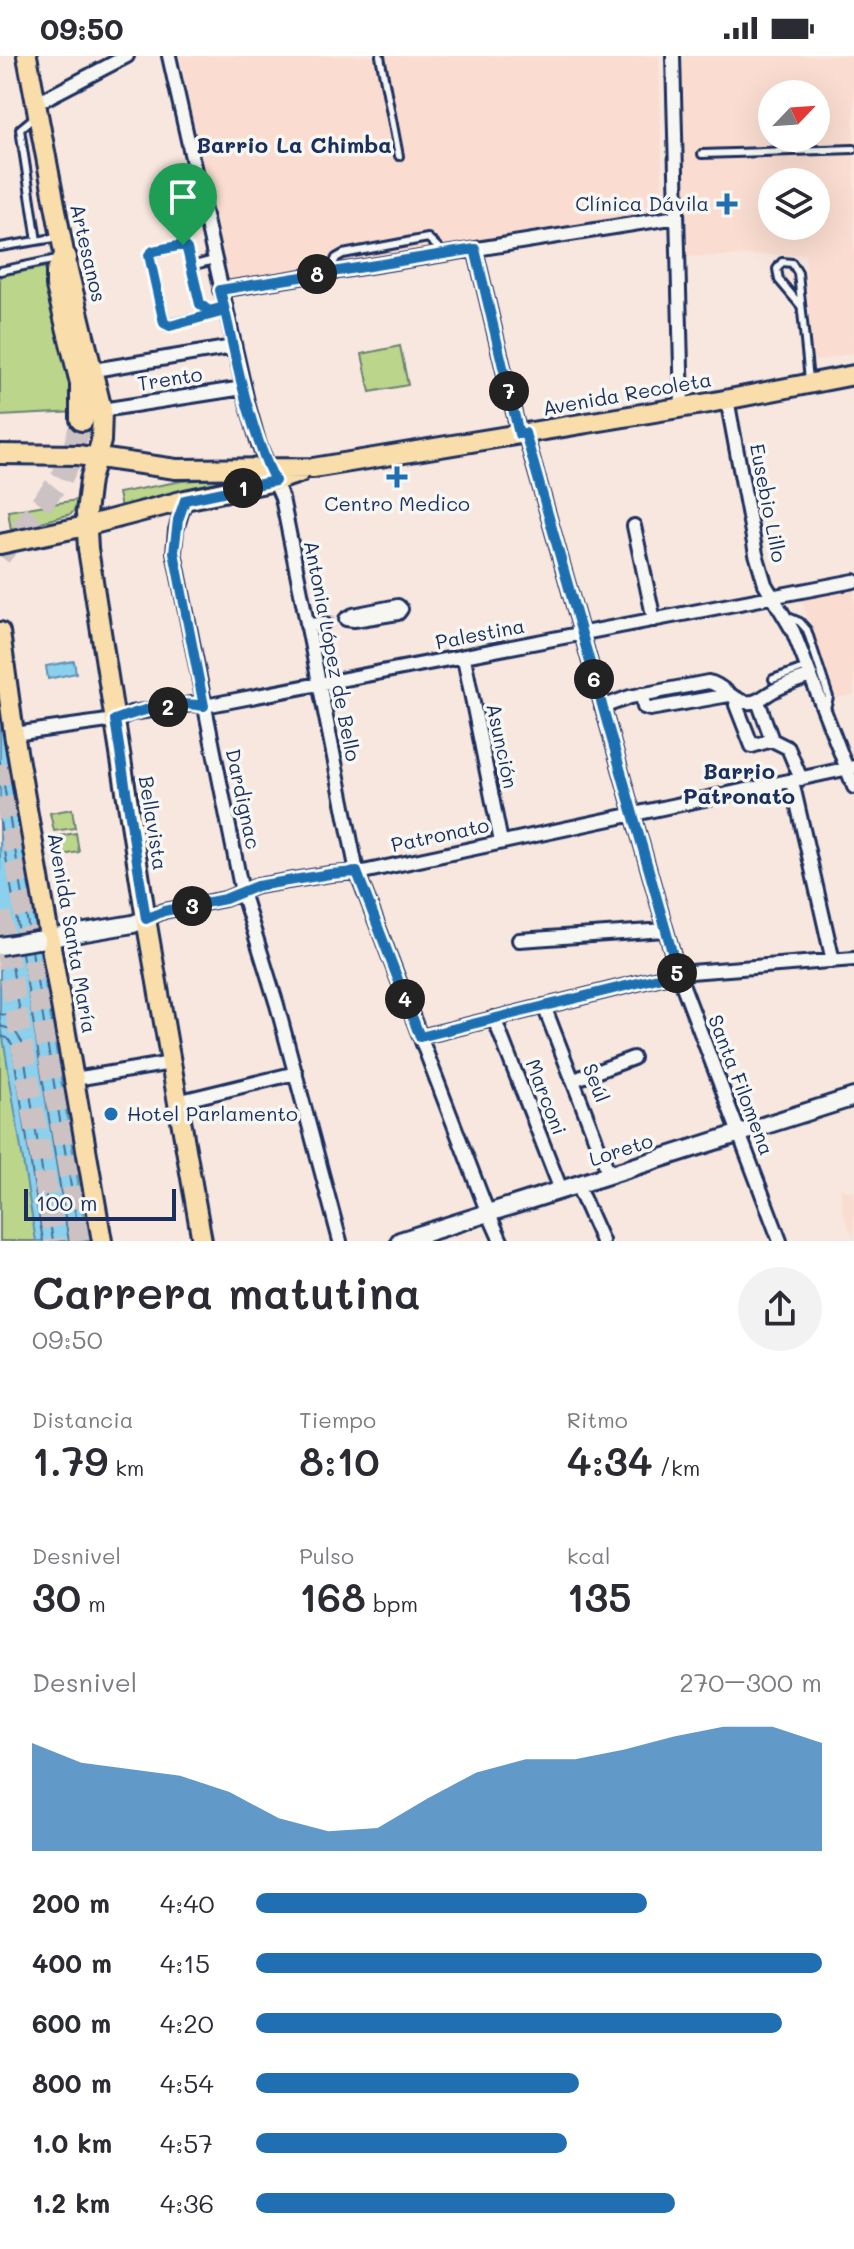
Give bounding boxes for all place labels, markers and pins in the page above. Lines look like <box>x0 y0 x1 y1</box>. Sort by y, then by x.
pin <box>149 163 217 245</box>
place label: Clínica Dávila <box>575 190 709 216</box>
marker: Clínica Dávila <box>716 193 738 215</box>
pin: 8 <box>297 254 337 294</box>
pin: 7 <box>489 371 529 411</box>
marker: Centro Medico <box>386 466 408 488</box>
pin: 1 <box>223 468 263 508</box>
place label: Centro Medico <box>324 490 470 516</box>
pin: 6 <box>574 659 614 699</box>
pin: 2 <box>148 687 188 727</box>
pin: 3 <box>172 886 212 926</box>
pin: 5 <box>657 953 697 993</box>
pin: 4 <box>385 979 425 1019</box>
place label: Hotel Parlamento <box>127 1100 298 1126</box>
marker: Hotel Parlamento <box>102 1105 120 1123</box>

